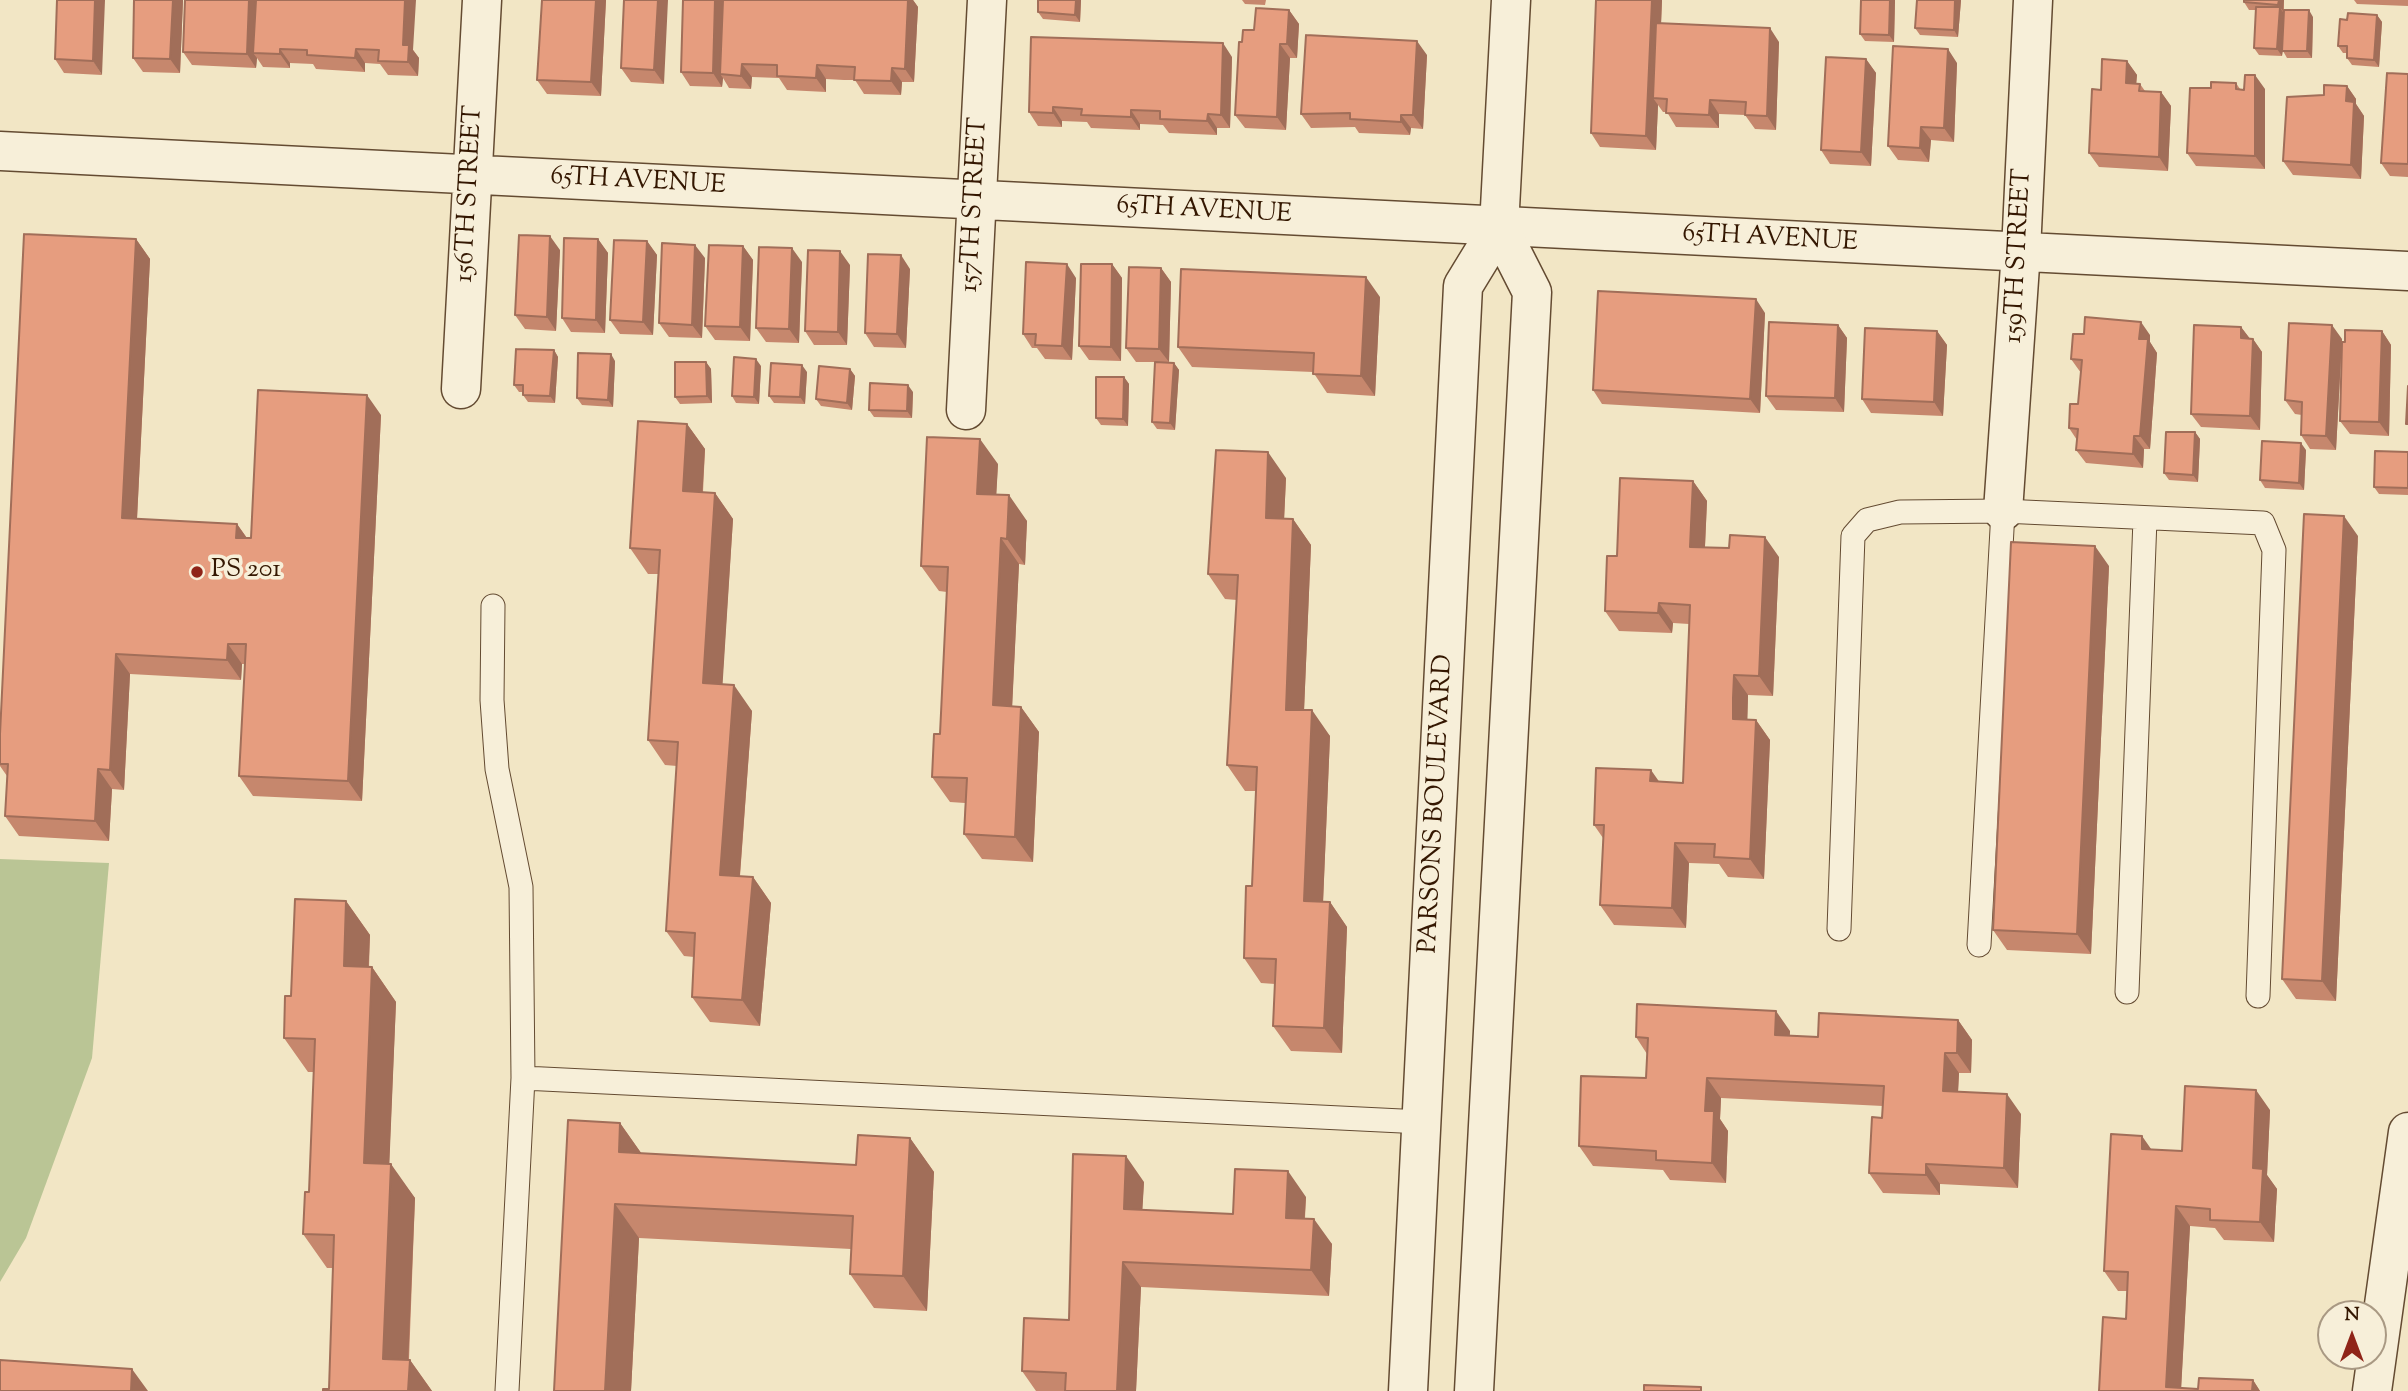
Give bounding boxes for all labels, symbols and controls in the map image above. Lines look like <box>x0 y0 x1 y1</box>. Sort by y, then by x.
street label: 156TH STREET <box>451 105 491 283</box>
street label: 157TH STREET <box>956 117 996 293</box>
street label: 65TH AVENUE <box>549 163 727 203</box>
street label: 159TH STREET <box>2000 168 2040 344</box>
street label: 65TH AVENUE <box>1115 192 1293 232</box>
street label: 65TH AVENUE <box>1681 220 1859 260</box>
place label: PS 201 <box>211 556 281 588</box>
marker: PS 201 <box>189 564 205 580</box>
street label: PARSONS BOULEVARD <box>1415 654 1461 954</box>
north arrow <box>2317 1300 2387 1370</box>
text: N <box>2344 1302 2360 1329</box>

